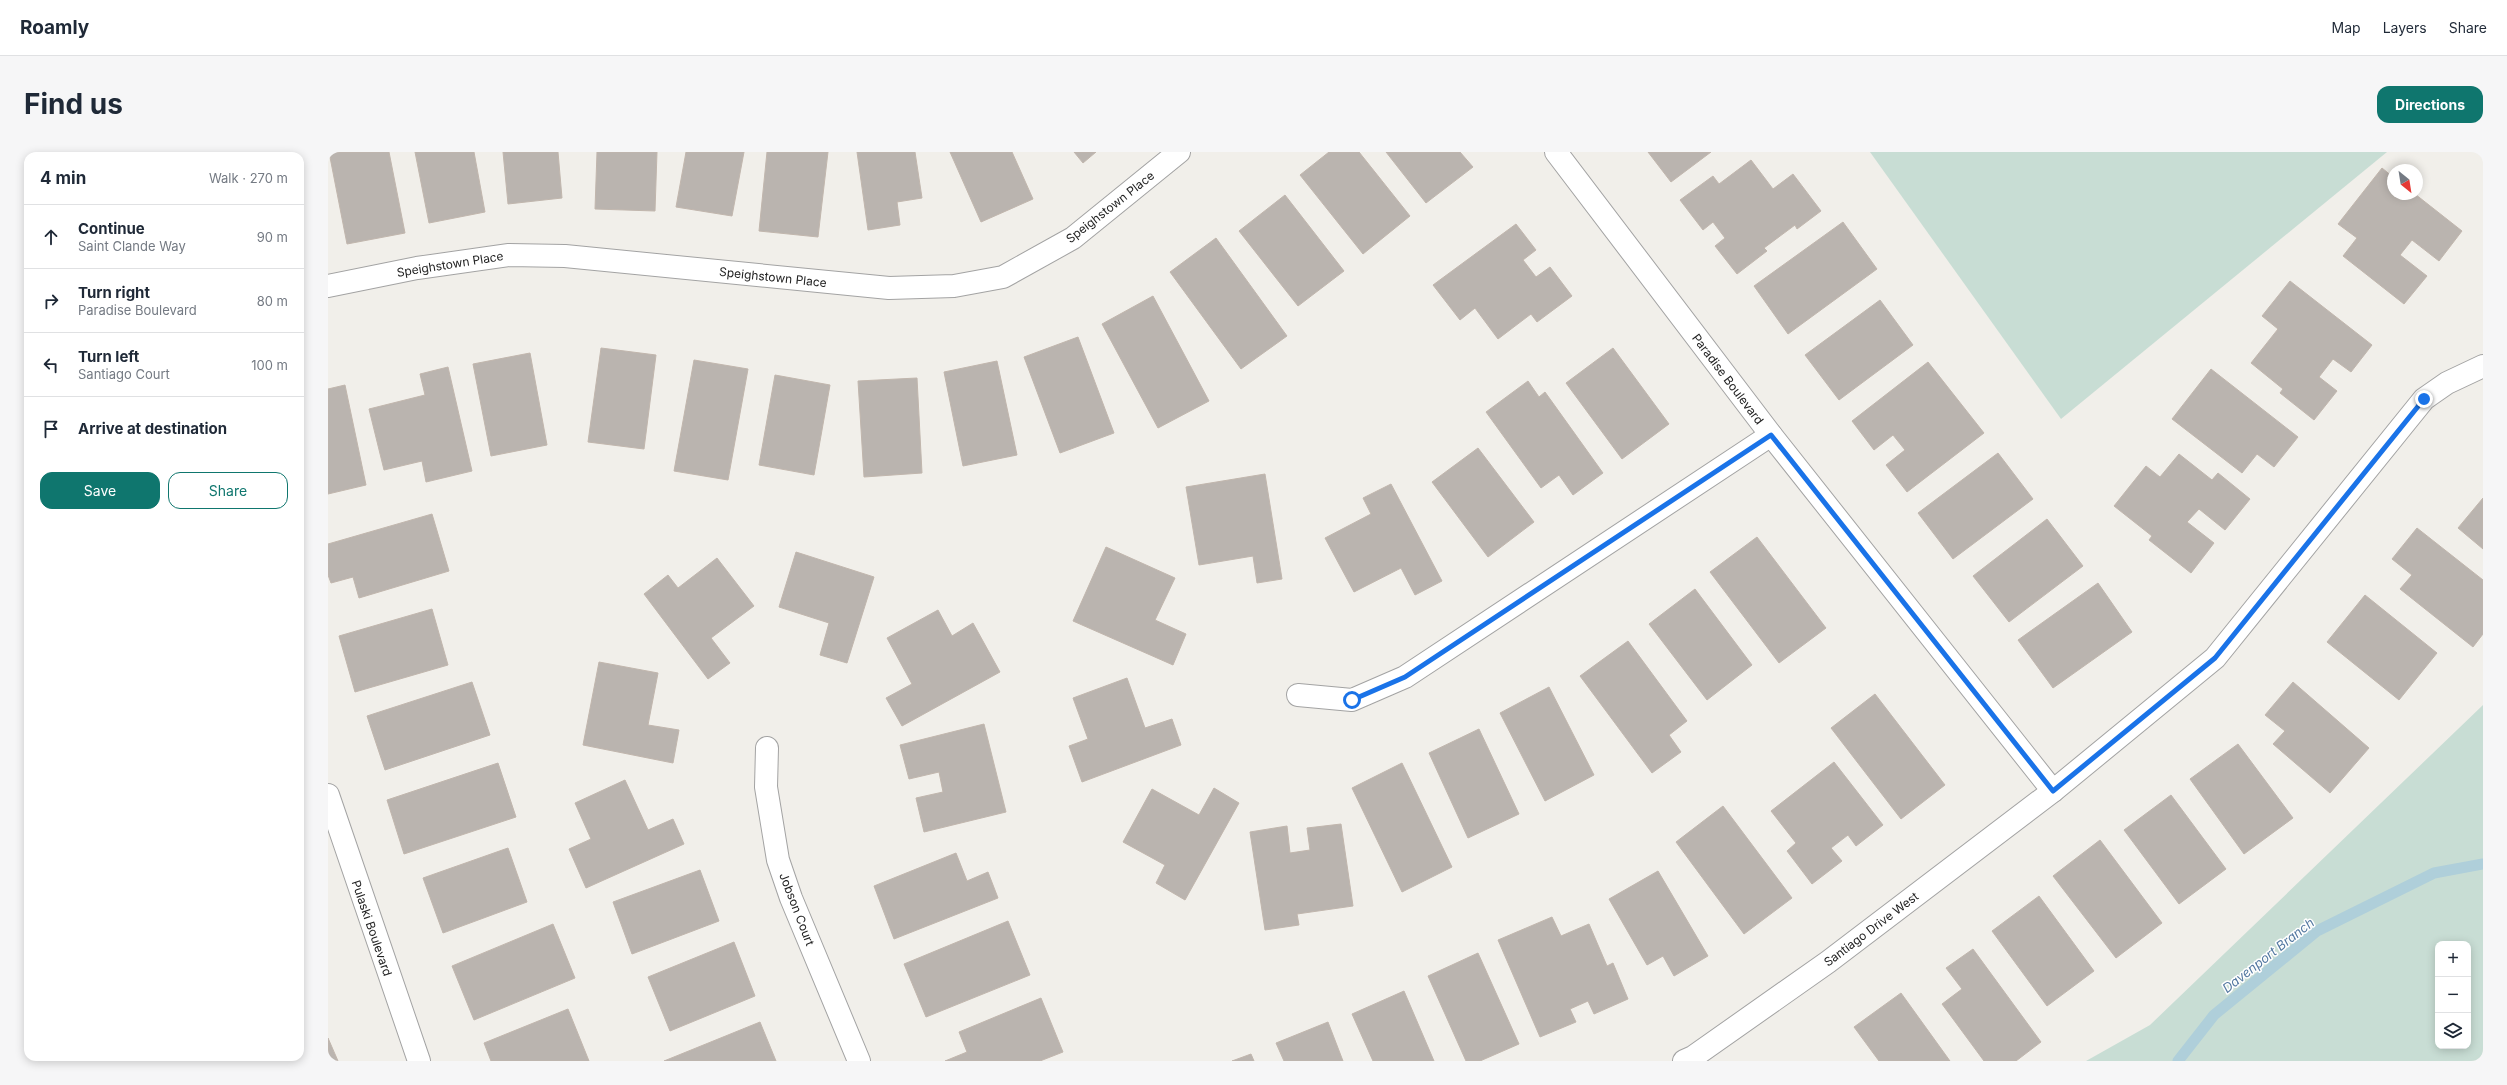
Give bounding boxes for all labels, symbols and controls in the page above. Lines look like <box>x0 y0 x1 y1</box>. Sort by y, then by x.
text: Roamly <box>20 16 89 39</box>
text: Map <box>2332 19 2361 36</box>
text: Layers <box>2383 19 2427 36</box>
text: Share <box>2449 19 2487 36</box>
button: Directions <box>2377 86 2483 123</box>
text: Find us <box>24 87 123 121</box>
north arrow <box>2387 164 2423 200</box>
text: 4 min <box>40 168 86 188</box>
street label: Speighstown Place <box>1063 168 1157 246</box>
text: Walk · 270 m <box>209 170 288 186</box>
text: Continue <box>78 219 145 238</box>
icon: ahead <box>40 226 62 248</box>
text: 90 m <box>257 229 288 245</box>
text: Saint Clande Way <box>78 238 186 254</box>
street label: Speighstown Place <box>395 248 505 280</box>
street label: Speighstown Place <box>719 264 827 290</box>
text: Turn right <box>78 283 150 302</box>
icon: right <box>40 290 62 312</box>
text: 80 m <box>257 293 288 309</box>
text: Paradise Boulevard <box>78 302 197 318</box>
street label: Paradise Boulevard <box>1689 331 1767 427</box>
text: Turn left <box>78 347 139 366</box>
icon: left <box>40 354 62 376</box>
text: 100 m <box>251 357 288 373</box>
text: Santiago Court <box>78 366 170 382</box>
route end <box>2415 390 2433 408</box>
icon: arrive <box>40 418 62 440</box>
text: Arrive at destination <box>78 419 227 438</box>
button: Save <box>40 472 160 509</box>
button: Share <box>168 472 288 509</box>
route start <box>1343 691 1361 709</box>
street label: Jobson Court <box>776 870 818 948</box>
street label: Pulaski Boulevard <box>349 878 395 978</box>
street label: Santiago Drive West <box>1821 888 1921 969</box>
water label: Davenport Branch <box>2219 914 2317 996</box>
map controls <box>2435 941 2471 1049</box>
button: + <box>2435 941 2471 977</box>
button: − <box>2435 977 2471 1013</box>
button: layers <box>2435 1013 2471 1049</box>

